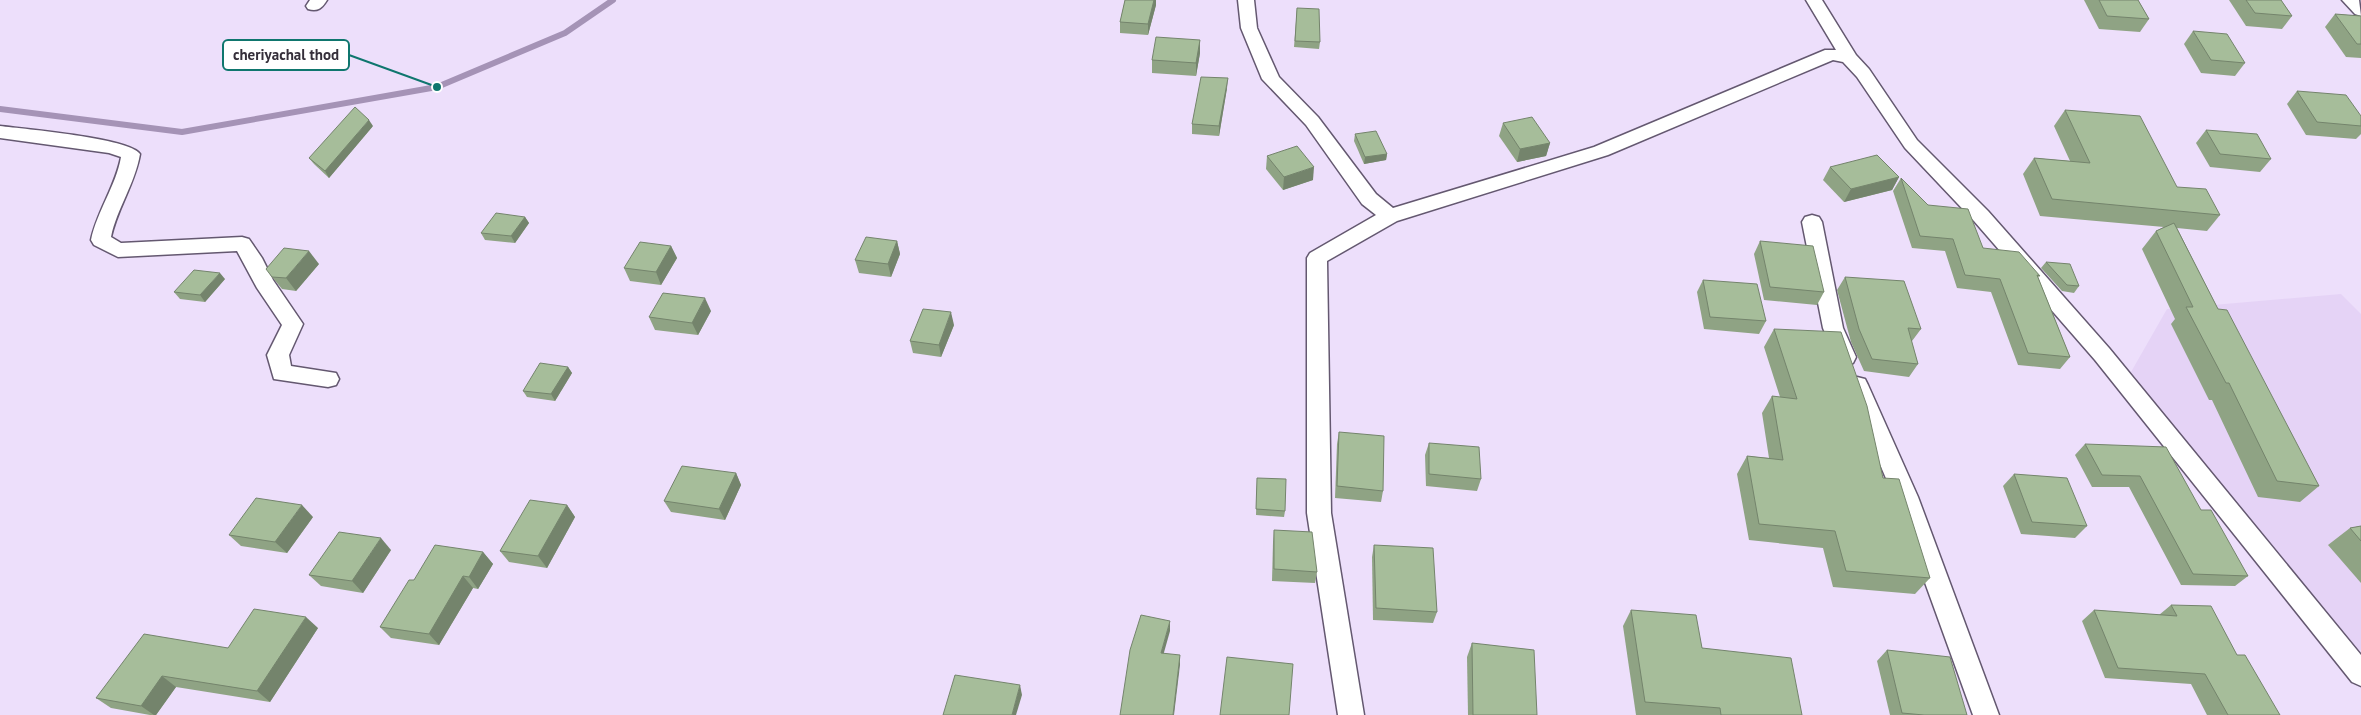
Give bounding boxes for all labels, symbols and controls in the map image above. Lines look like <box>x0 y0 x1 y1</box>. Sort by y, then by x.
callout: cheriyachal thod <box>223 40 349 70</box>
text: cheriyachal thod <box>233 45 339 64</box>

